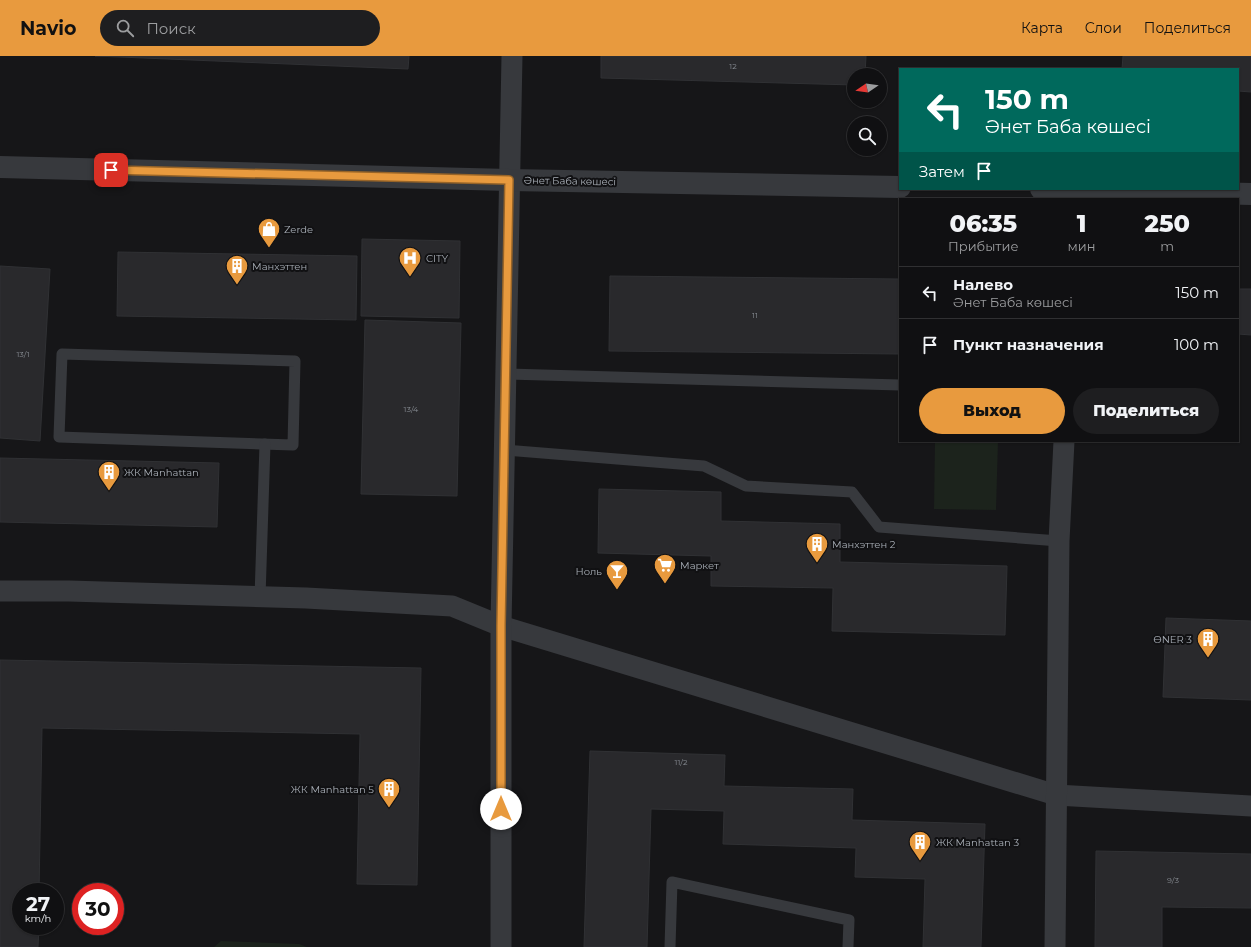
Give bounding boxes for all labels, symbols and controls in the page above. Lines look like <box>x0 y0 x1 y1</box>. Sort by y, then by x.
search box <box>100 10 380 46</box>
text: Navio <box>20 17 76 40</box>
icon: search <box>114 17 136 39</box>
text: Поиск <box>146 19 196 38</box>
text: Карта <box>1021 19 1063 37</box>
text: Слои <box>1085 19 1122 37</box>
text: Поделиться <box>1144 19 1231 37</box>
house number: 12 <box>729 61 737 71</box>
north arrow <box>847 68 887 108</box>
map controls <box>847 68 887 156</box>
text: 150 m <box>985 82 1069 116</box>
icon: left <box>919 84 971 136</box>
button: search <box>847 116 887 156</box>
text: Әнет Баба көшесі <box>985 116 1151 138</box>
pin <box>94 153 128 187</box>
icon: arrive <box>100 159 122 181</box>
icon: arrive <box>973 160 995 182</box>
text: Затем <box>919 162 965 181</box>
street label: Әнет Баба көшесі <box>524 174 616 188</box>
text: 06:35 <box>949 209 1017 238</box>
text: 1 <box>1077 209 1086 238</box>
text: 250 <box>1145 209 1190 238</box>
shop icon: Zerde <box>256 216 282 249</box>
place label: Zerde <box>284 223 313 236</box>
text: Прибытие <box>948 238 1019 254</box>
text: мин <box>1068 238 1096 254</box>
text: m <box>1160 238 1174 254</box>
hospital icon: CITY <box>397 245 423 278</box>
place label: CITY <box>426 252 449 265</box>
building icon: Манхэттен <box>224 253 250 286</box>
place label: Манхэттен <box>252 260 307 273</box>
text: Налево <box>953 275 1013 294</box>
icon: left <box>919 282 941 304</box>
text: 150 m <box>1175 283 1219 302</box>
text: Әнет Баба көшесі <box>953 294 1073 310</box>
house number: 11 <box>752 310 758 320</box>
icon: arrive <box>919 334 941 356</box>
text: Пункт назначения <box>953 335 1104 354</box>
text: 100 m <box>1174 335 1219 354</box>
house number: 13/1 <box>16 349 30 359</box>
button: Выход <box>919 388 1065 434</box>
button: Поделиться <box>1073 388 1219 434</box>
house number: 13/4 <box>404 404 419 414</box>
building icon: ЖК Manhattan <box>96 459 122 492</box>
place label: ЖК Manhattan <box>124 466 199 479</box>
building icon: Манхэттен 2 <box>804 531 830 564</box>
place label: Манхэттен 2 <box>832 538 896 551</box>
supermarket icon: Маркет <box>652 552 678 585</box>
bar icon: Ноль <box>604 558 630 591</box>
place label: Маркет <box>680 559 719 572</box>
place label: Ноль <box>576 565 602 578</box>
building icon: ӨNER 3 <box>1195 626 1221 659</box>
place label: ӨNER 3 <box>1153 633 1192 646</box>
house number: 11/2 <box>675 757 688 767</box>
building icon: ЖК Manhattan 5 <box>376 776 402 809</box>
place label: ЖК Manhattan 5 <box>291 783 374 796</box>
position arrow <box>480 788 522 830</box>
building icon: ЖК Manhattan 3 <box>907 829 933 862</box>
place label: ЖК Manhattan 3 <box>936 836 1019 849</box>
house number: 9/3 <box>1167 875 1179 885</box>
speed limit sign: 30 <box>72 883 124 935</box>
text: 27 <box>26 892 50 916</box>
text: km/h <box>25 912 51 925</box>

